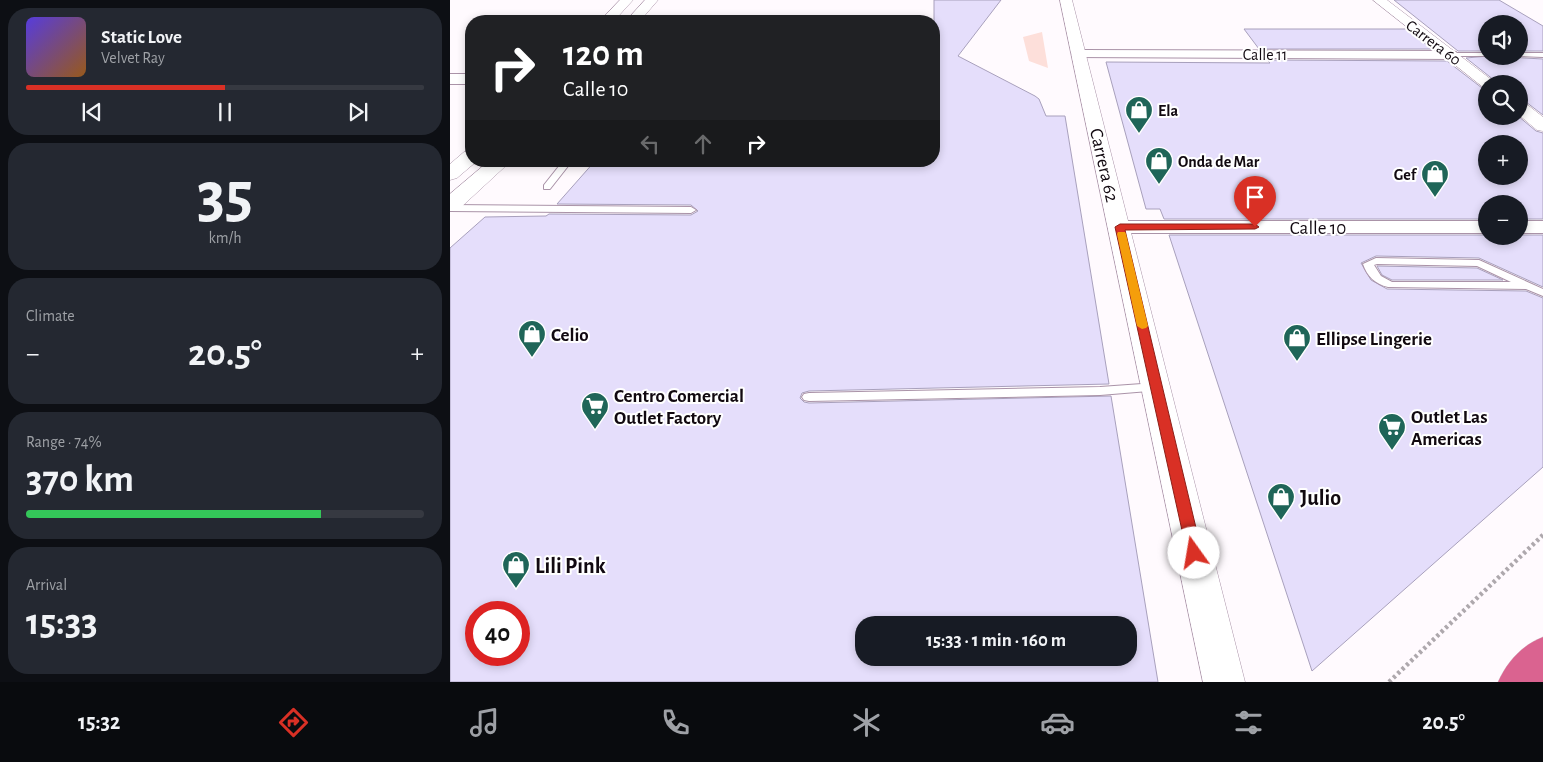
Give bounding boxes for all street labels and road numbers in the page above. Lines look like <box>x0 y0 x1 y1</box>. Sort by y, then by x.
street label: Carrera 60 <box>1403 17 1464 69</box>
street label: Calle 11 <box>1243 47 1287 63</box>
street label: Carrera 62 <box>1086 127 1121 204</box>
street label: Calle 10 <box>1290 219 1346 238</box>

